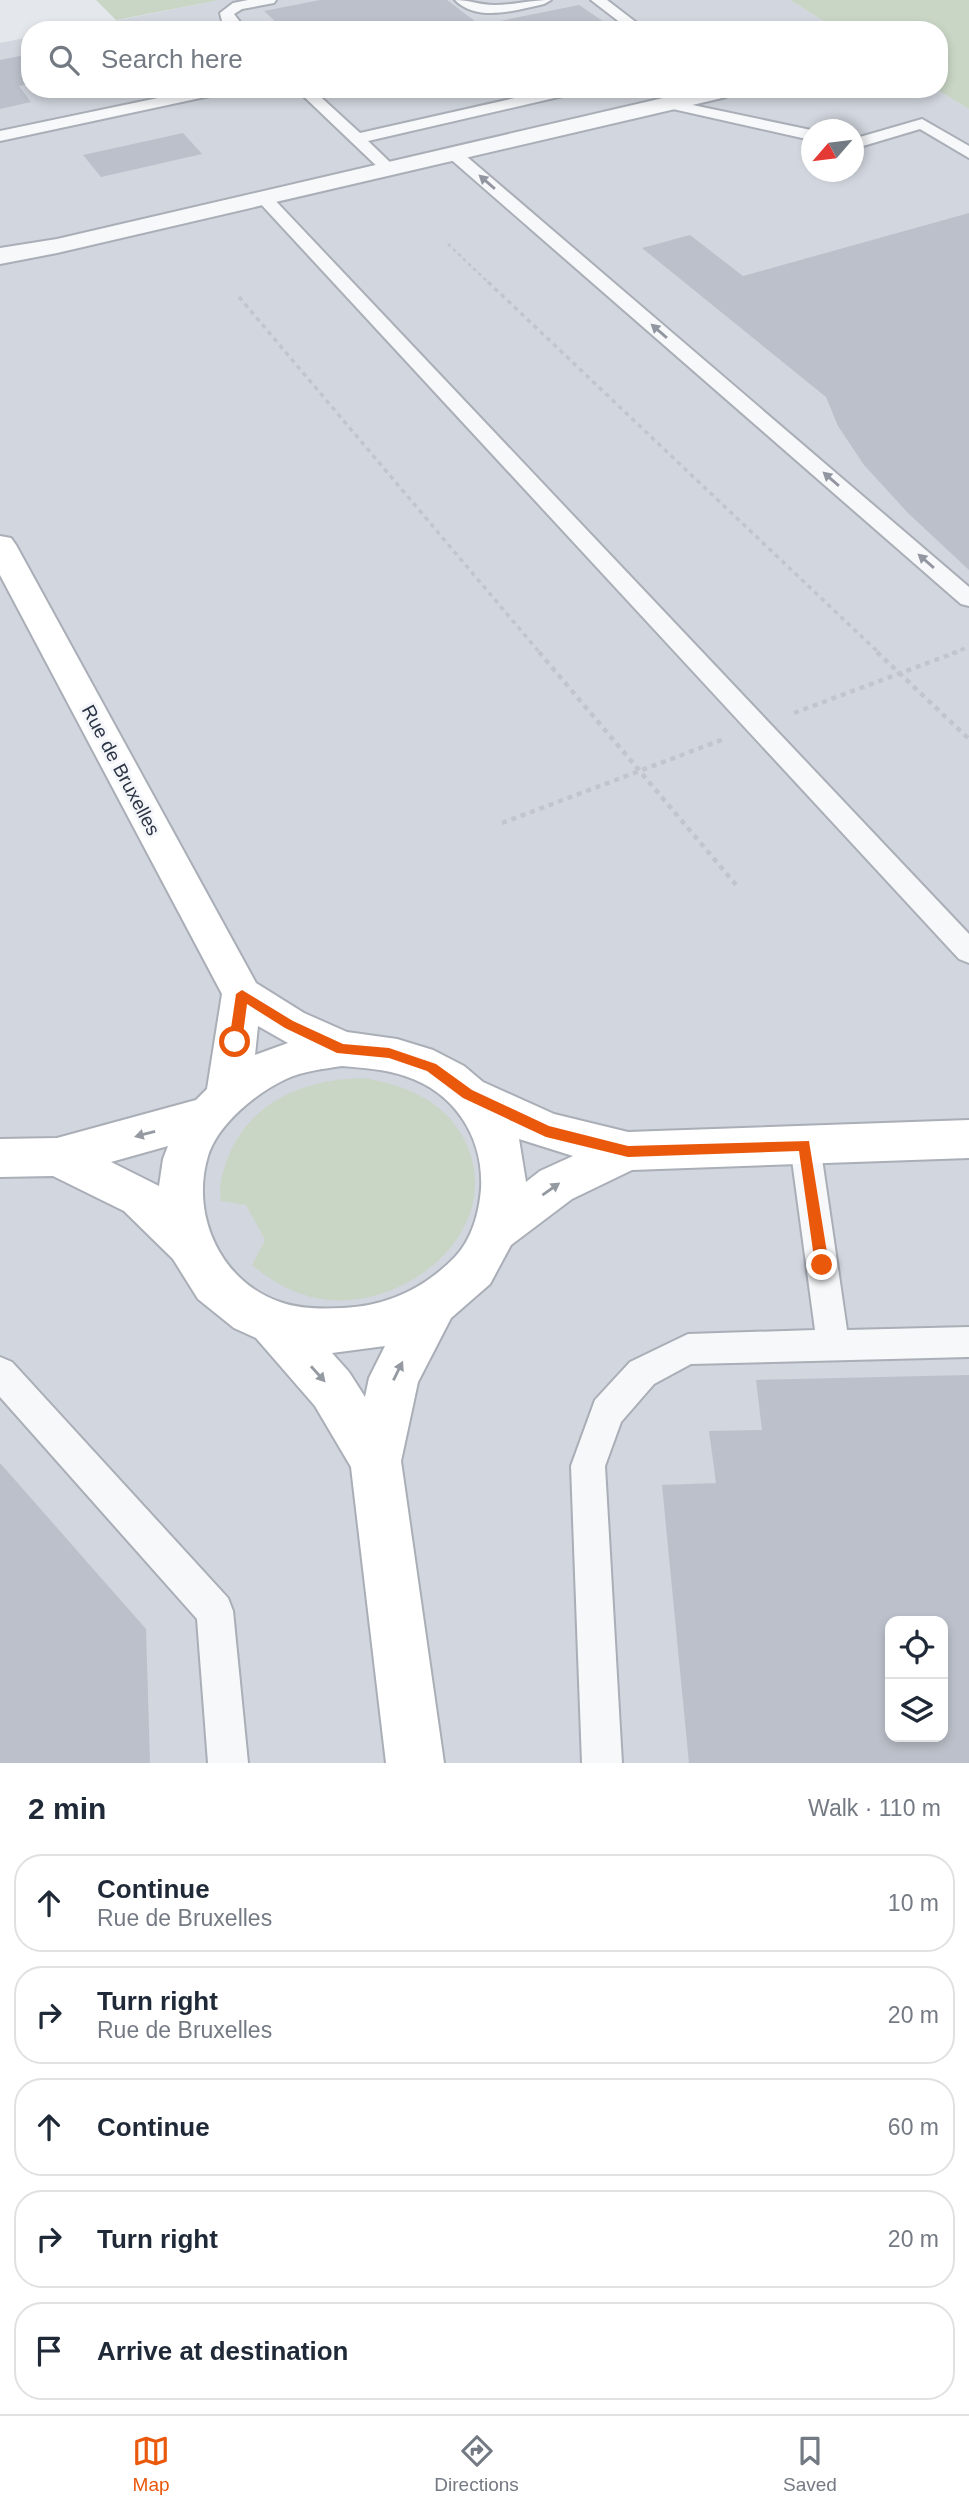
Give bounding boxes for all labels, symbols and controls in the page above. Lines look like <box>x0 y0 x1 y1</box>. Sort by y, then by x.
search box <box>21 21 948 98</box>
icon: search <box>45 41 83 79</box>
text: Search here <box>101 44 243 74</box>
north arrow <box>801 119 864 182</box>
one-way arrow <box>478 175 495 190</box>
one-way arrow <box>650 323 668 339</box>
one-way arrow <box>823 472 840 488</box>
one-way arrow <box>917 553 935 569</box>
street label: Rue de Bruxelles <box>78 701 164 839</box>
route start <box>219 1026 250 1057</box>
one-way arrow <box>134 1129 156 1140</box>
one-way arrow <box>542 1182 560 1196</box>
route end <box>806 1249 837 1280</box>
one-way arrow <box>392 1361 404 1381</box>
one-way arrow <box>310 1365 325 1382</box>
map controls <box>885 1616 948 1742</box>
button: locate <box>885 1616 948 1679</box>
button: layers <box>885 1679 948 1742</box>
text: 2 min <box>28 1792 106 1825</box>
text: Walk · 110 m <box>808 1795 941 1821</box>
text: Continue <box>97 1874 210 1904</box>
icon: ahead <box>30 1884 68 1922</box>
text: 10 m <box>888 1890 939 1916</box>
text: Rue de Bruxelles <box>97 1905 272 1931</box>
text: Turn right <box>97 1986 218 2016</box>
icon: right <box>30 1996 68 2034</box>
text: 20 m <box>888 2002 939 2028</box>
text: Rue de Bruxelles <box>97 2017 272 2043</box>
icon: ahead <box>30 2108 68 2146</box>
text: Continue <box>97 2112 210 2142</box>
text: 60 m <box>888 2114 939 2140</box>
icon: right <box>30 2220 68 2258</box>
text: Turn right <box>97 2224 218 2254</box>
text: 20 m <box>888 2226 939 2252</box>
icon: arrive <box>30 2332 68 2370</box>
text: Arrive at destination <box>97 2336 348 2366</box>
tab: Map <box>132 2432 170 2496</box>
tab: Directions <box>434 2432 519 2496</box>
tab: Saved <box>783 2432 837 2496</box>

